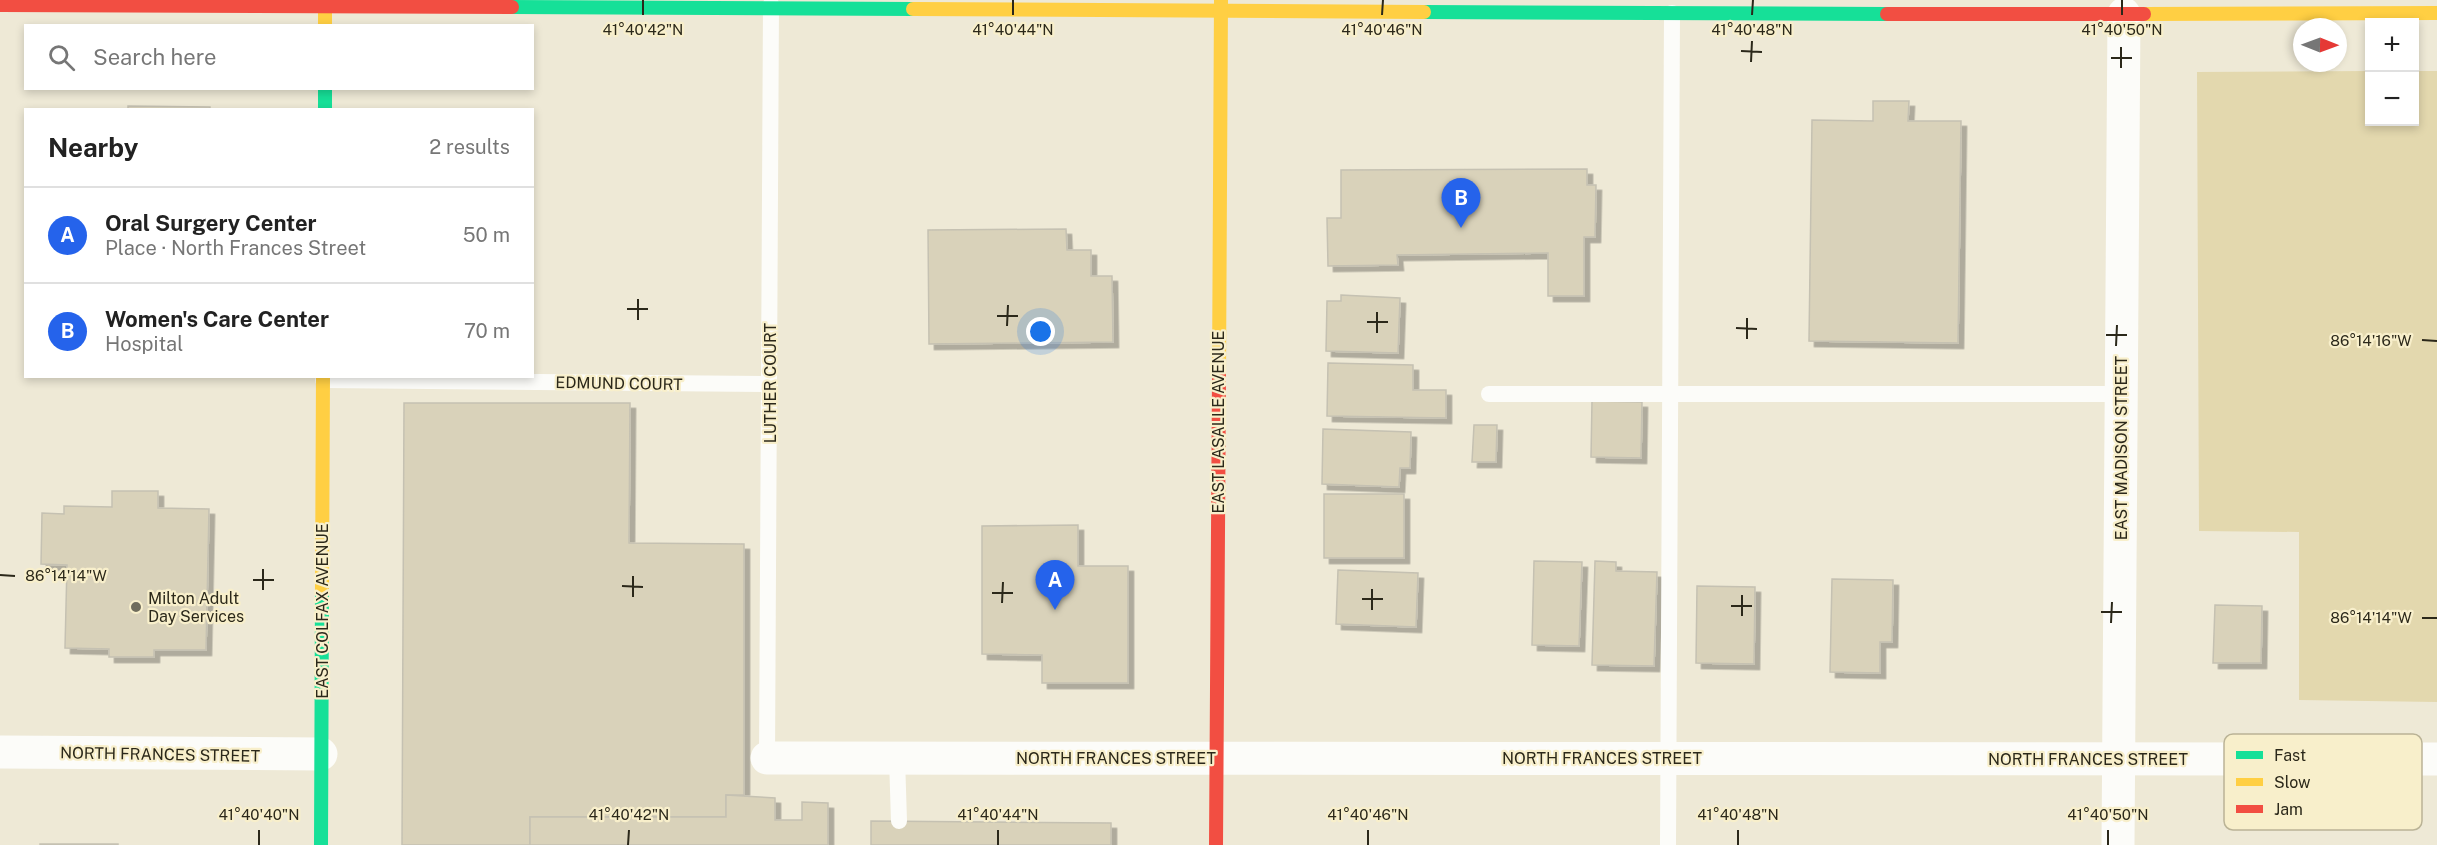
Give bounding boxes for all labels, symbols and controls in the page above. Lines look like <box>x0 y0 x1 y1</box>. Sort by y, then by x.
north arrow <box>2293 18 2347 72</box>
map controls <box>2365 18 2419 126</box>
button: + <box>2365 18 2419 72</box>
text: 41°40'42"N <box>603 21 683 38</box>
text: 41°40'44"N <box>972 21 1054 38</box>
text: 41°40'46"N <box>1341 21 1423 38</box>
text: 41°40'48"N <box>1711 21 1793 38</box>
text: 41°40'50"N <box>2081 21 2163 38</box>
search box <box>24 24 534 90</box>
icon: search <box>45 41 78 74</box>
text: Search here <box>93 44 217 70</box>
button: − <box>2365 72 2419 126</box>
text: Nearby <box>48 132 138 163</box>
text: 2 results <box>429 135 510 159</box>
pin: B <box>1442 178 1480 228</box>
text: Oral Surgery Center <box>105 210 317 236</box>
text: A <box>60 223 75 247</box>
text: 50 m <box>463 223 510 247</box>
text: Place · North Frances Street <box>105 236 366 260</box>
text: Women's Care Center <box>105 306 329 332</box>
your location <box>1026 317 1055 346</box>
text: B <box>61 319 74 343</box>
text: 70 m <box>464 319 510 343</box>
street label: LUTHER COURT <box>761 322 780 443</box>
street label: EAST LASALLE AVENUE <box>1209 331 1228 513</box>
text: Hospital <box>105 332 183 356</box>
text: 86°14'16"W <box>2330 332 2412 349</box>
street label: EAST MADISON STREET <box>2112 355 2131 540</box>
street label: EDMUND COURT <box>555 373 683 394</box>
street label: EAST COLFAX AVENUE <box>313 523 332 699</box>
pin: A <box>1036 560 1074 610</box>
text: 86°14'14"W <box>25 567 107 584</box>
place label: Milton Adult Day Services <box>148 589 244 626</box>
marker: Milton Adult Day Services <box>129 600 143 614</box>
text: 86°14'14"W <box>2330 609 2412 626</box>
legend <box>2224 734 2422 830</box>
street label: NORTH FRANCES STREET <box>60 743 261 766</box>
text: Fast <box>2274 746 2306 765</box>
street label: NORTH FRANCES STREET <box>1016 749 1217 768</box>
street label: NORTH FRANCES STREET <box>1502 749 1703 768</box>
street label: NORTH FRANCES STREET <box>1988 750 2189 769</box>
text: Slow <box>2274 773 2311 792</box>
text: Jam <box>2274 800 2303 819</box>
text: 41°40'40"N <box>218 806 300 823</box>
text: 41°40'42"N <box>589 806 669 823</box>
text: 41°40'44"N <box>957 806 1039 823</box>
text: 41°40'46"N <box>1327 806 1409 823</box>
text: 41°40'48"N <box>1697 806 1779 823</box>
text: 41°40'50"N <box>2067 806 2149 823</box>

